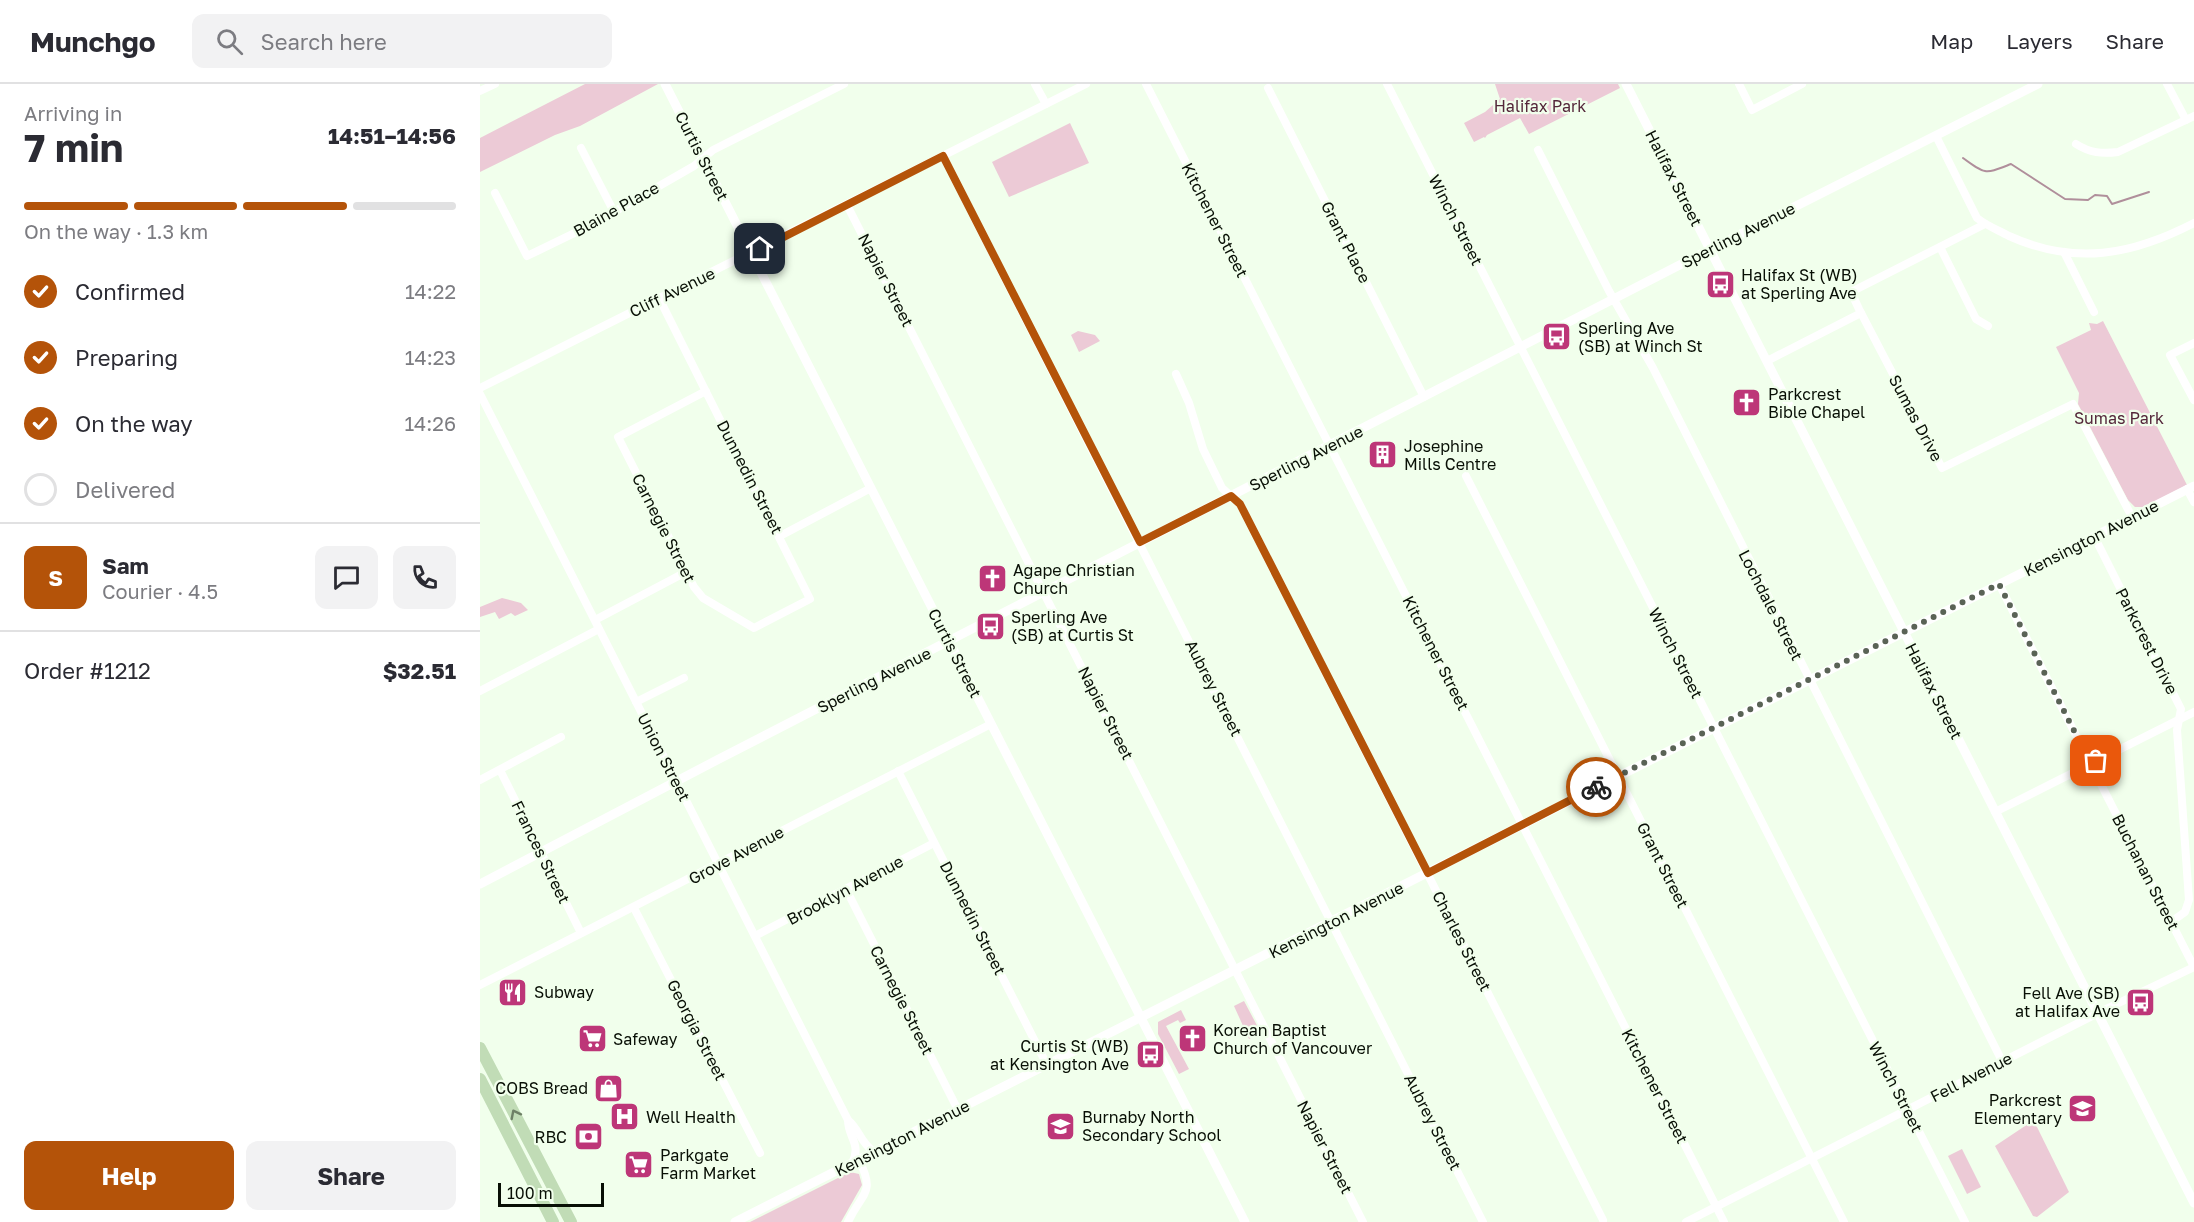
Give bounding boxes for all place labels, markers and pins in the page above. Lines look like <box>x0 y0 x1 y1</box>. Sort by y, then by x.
pin <box>734 223 785 274</box>
place label: Halifax St (WB) at Sperling Ave <box>1741 265 1858 303</box>
bus stop icon: Halifax St (WB) at Sperling Ave <box>1704 268 1736 300</box>
place label: Sperling Ave (SB) at Winch St <box>1578 318 1703 356</box>
bus stop icon: Sperling Ave (SB) at Winch St <box>1541 321 1573 353</box>
place label: Parkcrest Bible Chapel <box>1768 384 1865 422</box>
church icon: Parkcrest Bible Chapel <box>1731 387 1763 419</box>
place label: Josephine Mills Centre <box>1404 436 1496 474</box>
building icon: Josephine Mills Centre <box>1367 439 1399 471</box>
place label: Agape Christian Church <box>1013 560 1135 598</box>
church icon: Agape Christian Church <box>976 563 1008 595</box>
place label: Sperling Ave (SB) at Curtis St <box>1011 607 1134 645</box>
bus stop icon: Sperling Ave (SB) at Curtis St <box>974 610 1006 642</box>
pin <box>2070 735 2121 786</box>
restaurant icon: Subway <box>497 976 529 1008</box>
place label: Subway <box>534 982 594 1002</box>
place label: Fell Ave (SB) at Halifax Ave <box>2015 983 2120 1021</box>
bus stop icon: Fell Ave (SB) at Halifax Ave <box>2125 986 2157 1018</box>
place label: Korean Baptist Church of Vancouver <box>1213 1020 1372 1058</box>
supermarket icon: Safeway <box>576 1023 608 1055</box>
church icon: Korean Baptist Church of Vancouver <box>1176 1023 1208 1055</box>
place label: Safeway <box>613 1029 677 1049</box>
place label: Curtis St (WB) at Kensington Ave <box>990 1036 1129 1074</box>
bus stop icon: Curtis St (WB) at Kensington Ave <box>1134 1039 1166 1071</box>
shop icon: COBS Bread <box>593 1072 625 1104</box>
place label: COBS Bread <box>495 1078 588 1098</box>
place label: Parkcrest Elementary <box>1974 1090 2062 1128</box>
school or university icon: Parkcrest Elementary <box>2067 1093 2099 1125</box>
hospital icon: Well Health <box>609 1101 641 1133</box>
place label: Well Health <box>646 1107 736 1127</box>
place label: Burnaby North Secondary School <box>1082 1107 1221 1145</box>
school or university icon: Burnaby North Secondary School <box>1045 1110 1077 1142</box>
bank icon: RBC <box>572 1121 604 1153</box>
place label: RBC <box>535 1127 567 1147</box>
place label: Parkgate Farm Market <box>660 1145 756 1183</box>
supermarket icon: Parkgate Farm Market <box>623 1148 655 1180</box>

